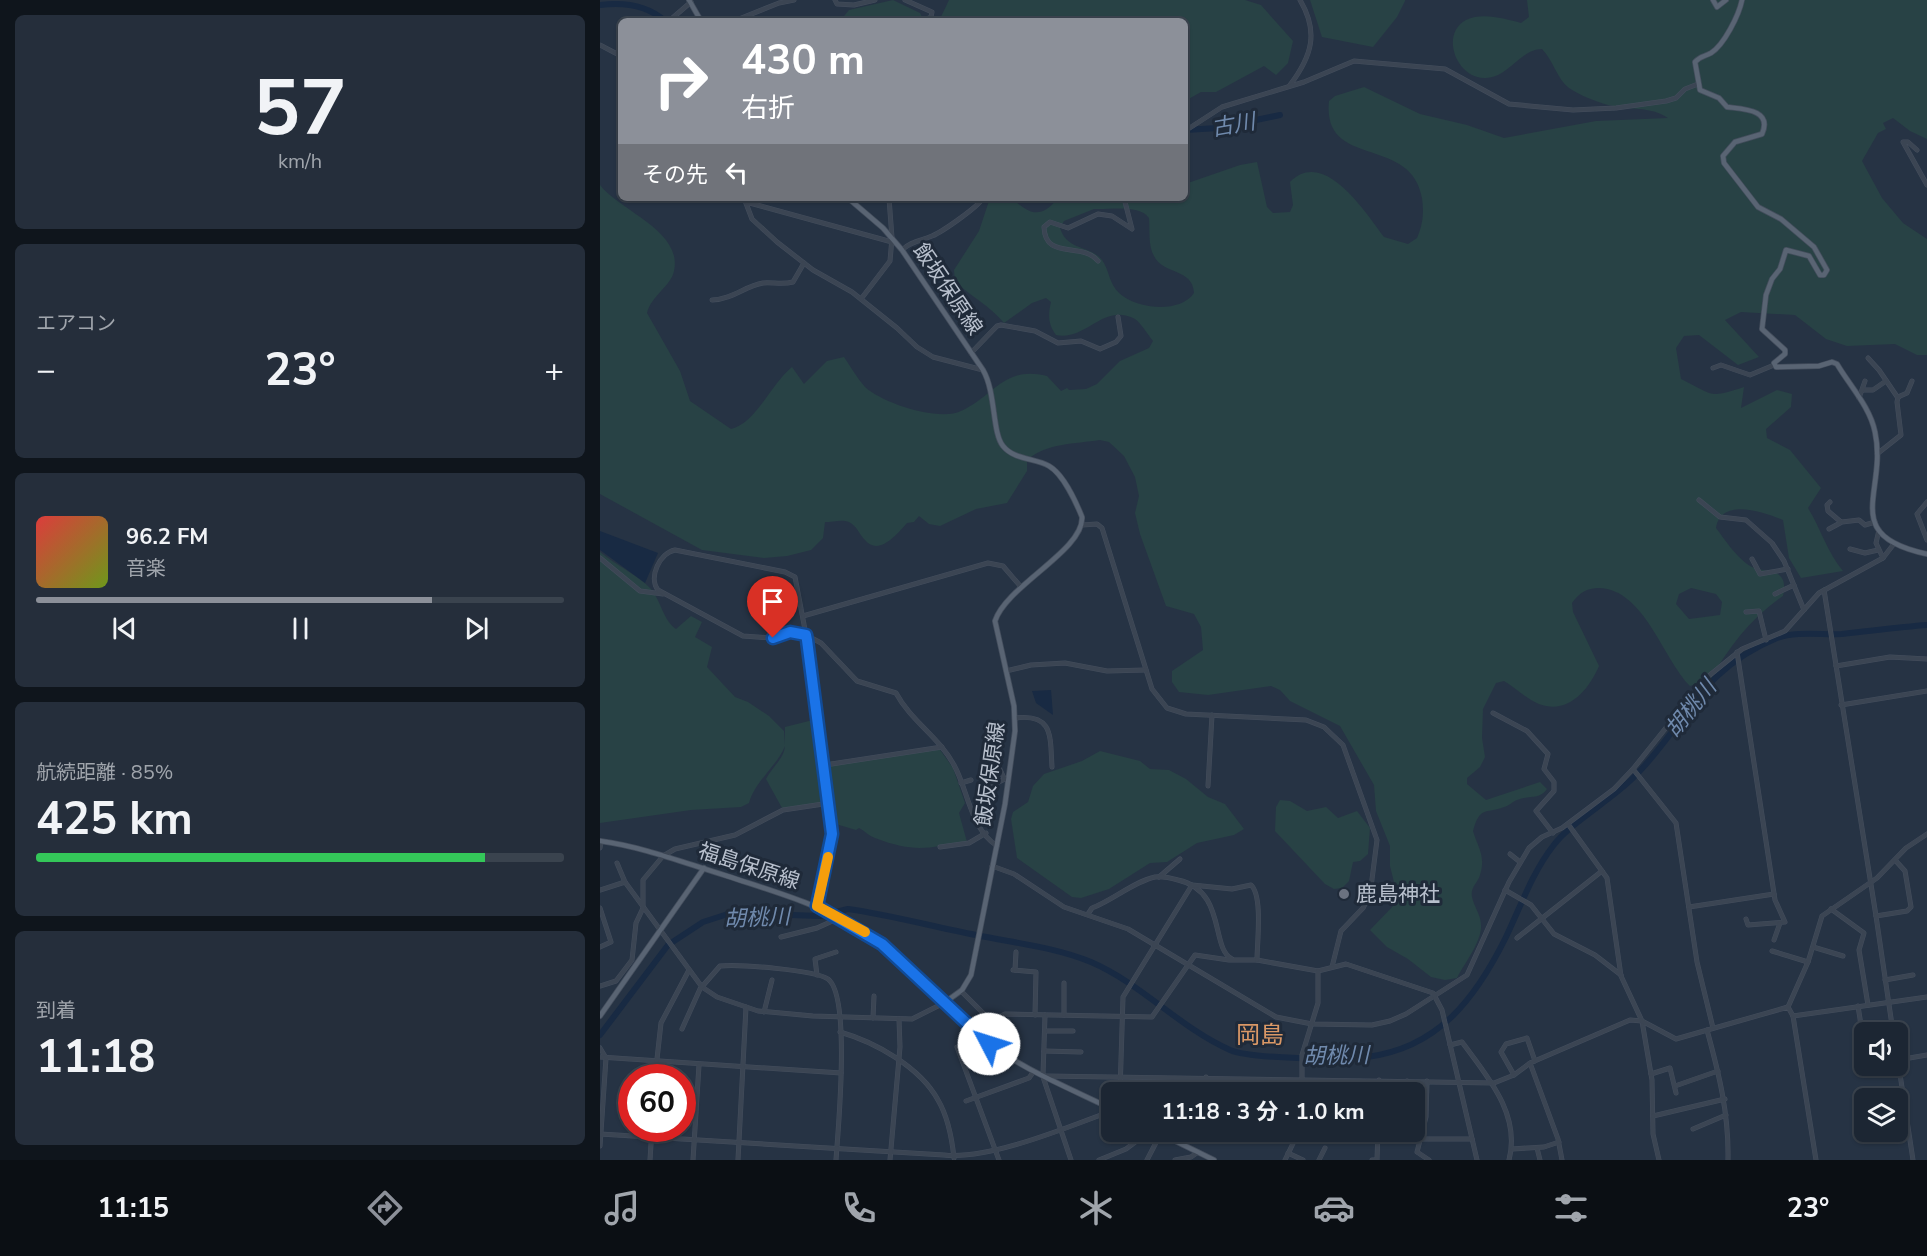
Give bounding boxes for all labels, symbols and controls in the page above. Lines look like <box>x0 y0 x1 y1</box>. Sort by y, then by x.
text: 430 m <box>741 32 865 89</box>
icon: right <box>642 42 720 120</box>
text: 57 <box>253 55 347 162</box>
text: 右折 <box>741 90 795 127</box>
water label: 古川 <box>1209 106 1259 144</box>
text: km/h <box>278 148 322 175</box>
icon: left <box>720 156 753 189</box>
text: その先 <box>642 160 708 190</box>
street label: 飯坂保原線 <box>907 238 989 340</box>
text: エアコン <box>36 310 116 337</box>
text: 23° <box>264 340 336 401</box>
text: − <box>36 348 56 393</box>
text: + <box>544 348 564 393</box>
text: 96.2 FM <box>126 522 208 552</box>
text: 音楽 <box>126 555 166 582</box>
pin <box>747 576 798 638</box>
icon: arrive <box>756 585 789 618</box>
icon: previous <box>108 612 141 645</box>
icon: pause <box>284 612 317 645</box>
icon: next <box>460 612 493 645</box>
water label: 胡桃川 <box>1658 672 1724 744</box>
street label: 飯坂保原線 <box>969 720 1011 828</box>
text: 航続距離 · 85% <box>36 759 173 786</box>
text: 425 km <box>36 789 193 850</box>
street label: 福島保原線 <box>695 836 803 896</box>
place label: 鹿島神社 <box>1356 880 1440 908</box>
marker: 鹿島神社 <box>1337 887 1351 901</box>
water label: 胡桃川 <box>724 902 793 934</box>
text: 到着 <box>36 997 76 1024</box>
position arrow <box>957 1012 1021 1076</box>
district label: 岡島 <box>1236 1019 1284 1051</box>
map controls <box>1854 1022 1908 1142</box>
button: sound <box>1854 1022 1908 1076</box>
text: 11:18 <box>36 1027 155 1088</box>
water label: 胡桃川 <box>1303 1040 1371 1072</box>
speed limit sign: 60 <box>618 1064 696 1142</box>
button: layers <box>1854 1088 1908 1142</box>
text: 11:18 · 3 分 · 1.0 km <box>1162 1097 1364 1127</box>
icon: directions <box>364 1187 406 1229</box>
icon: music <box>601 1187 643 1229</box>
icon: phone <box>838 1187 880 1229</box>
icon: climate <box>1075 1187 1117 1229</box>
icon: car <box>1313 1187 1355 1229</box>
icon: filters <box>1550 1187 1592 1229</box>
text: 11:15 <box>98 1190 169 1227</box>
text: 23° <box>1787 1190 1829 1227</box>

